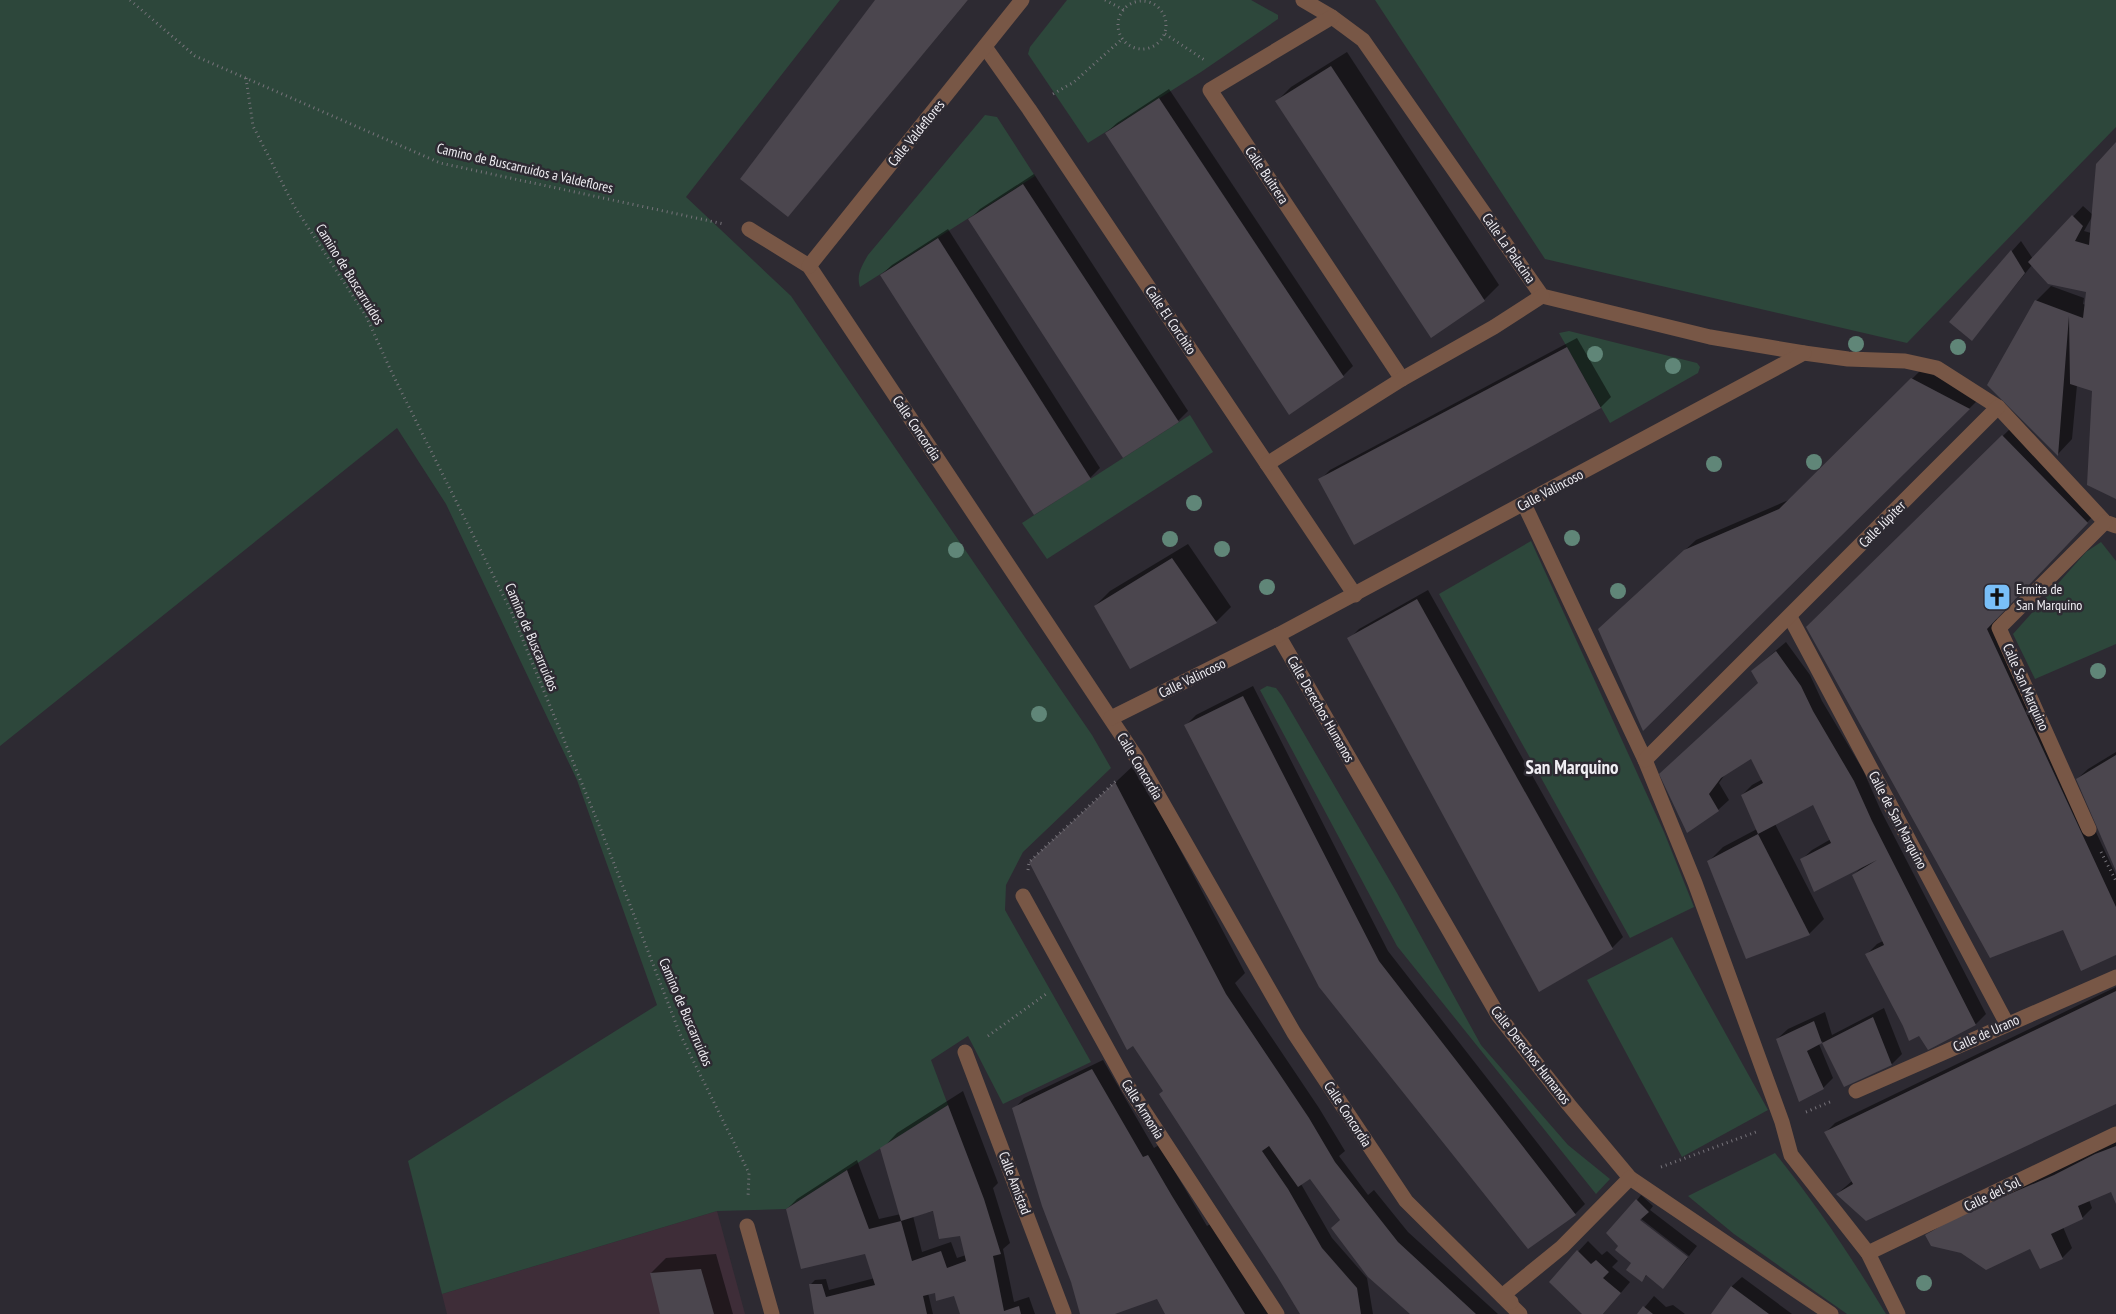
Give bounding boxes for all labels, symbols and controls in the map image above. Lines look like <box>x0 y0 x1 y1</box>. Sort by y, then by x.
street label: Calle Valdeflores <box>884 96 948 170</box>
street label: Camino de Buscarruidos a Valdeflores <box>435 139 615 197</box>
street label: Calle Buitrera <box>1241 143 1293 207</box>
street label: Calle La Palacina <box>1478 209 1540 287</box>
street label: Camino de Buscarruidos <box>312 220 388 328</box>
street label: Calle El Corchito <box>1141 282 1201 358</box>
street label: Calle Concordia <box>889 392 945 464</box>
street label: Calle Valincoso <box>1514 465 1586 515</box>
street label: Calle Júpiter <box>1855 497 1909 551</box>
street label: Camino de Buscarruidos <box>501 580 563 694</box>
place label: Ermita de San Marquino <box>2016 580 2082 614</box>
church icon: Ermita de San Marquino <box>1982 582 2012 612</box>
street label: Calle San Marquino <box>1999 641 2053 733</box>
street label: Calle Derechos Humanos <box>1283 653 1359 766</box>
street label: Calle Valincoso <box>1156 654 1228 702</box>
street label: Calle Concordia <box>1113 729 1167 803</box>
district label: San Marquino <box>1526 755 1618 779</box>
street label: Calle de San Marquino <box>1865 768 1931 872</box>
street label: Camino de Buscarruidos <box>655 955 717 1069</box>
street label: Calle Derechos Humanos <box>1487 1002 1575 1108</box>
street label: Calle de Urano <box>1950 1010 2022 1056</box>
street label: Calle Armonía <box>1118 1076 1168 1142</box>
street label: Calle Concordia <box>1320 1078 1376 1150</box>
street label: Calle Amistad <box>995 1149 1035 1217</box>
street label: Calle del Sol <box>1961 1172 2024 1215</box>

